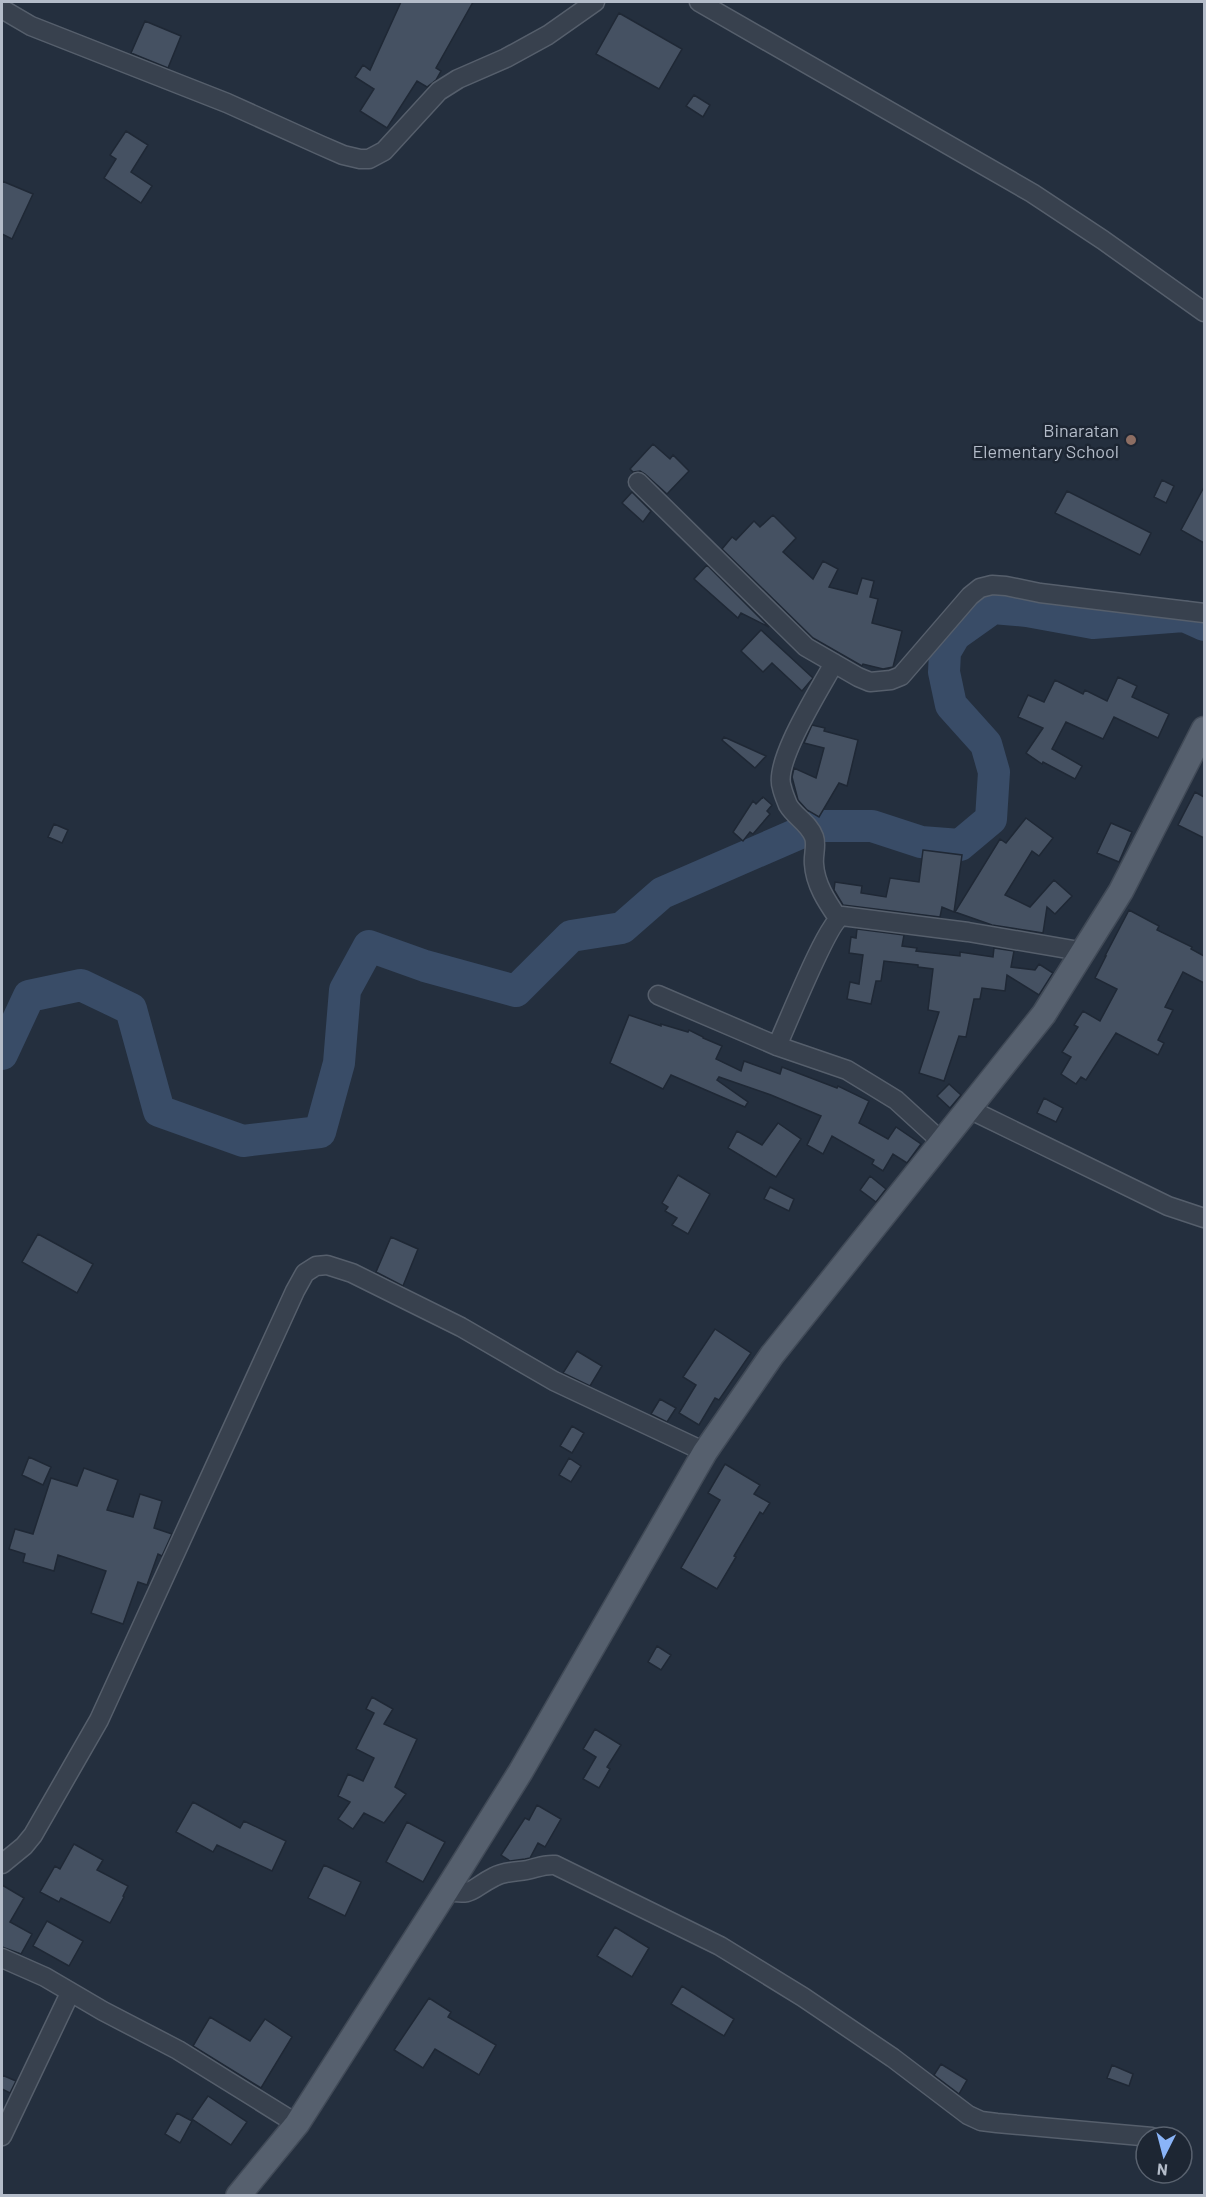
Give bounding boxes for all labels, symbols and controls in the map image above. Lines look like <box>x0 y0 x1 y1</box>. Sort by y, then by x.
place label: Binaratan Elementary School <box>972 419 1119 462</box>
marker: Binaratan Elementary School <box>1124 433 1138 447</box>
north arrow <box>1134 2125 1194 2185</box>
text: N <box>1156 2160 1169 2180</box>

